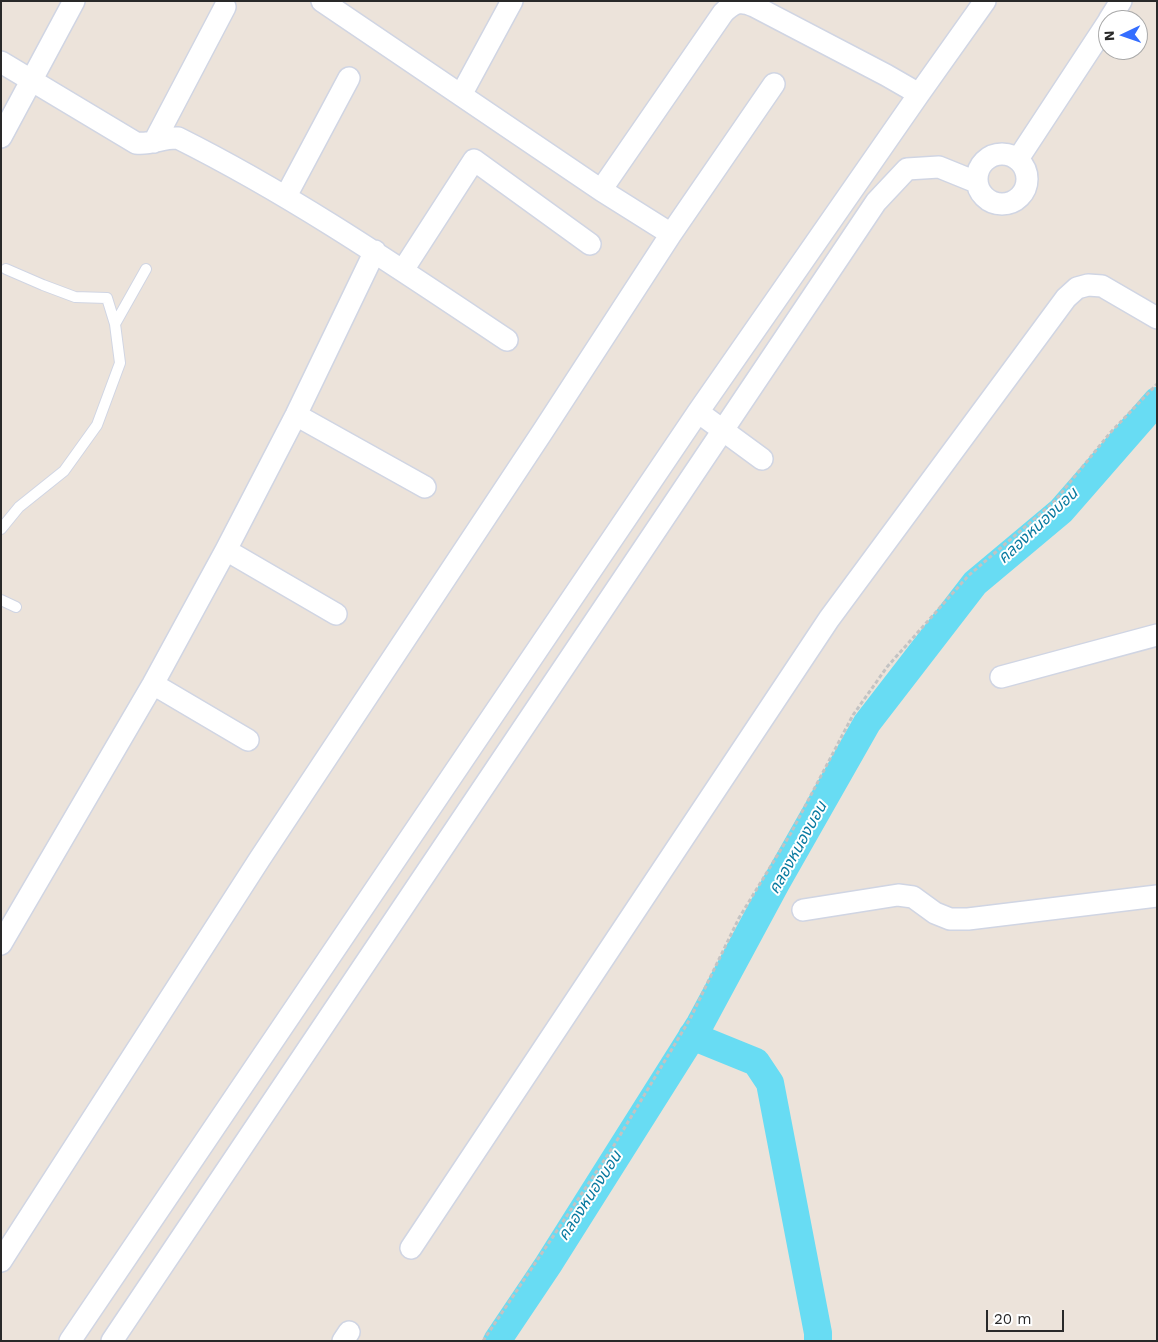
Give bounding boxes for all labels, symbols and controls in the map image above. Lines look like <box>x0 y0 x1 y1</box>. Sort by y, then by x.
north arrow <box>1098 10 1148 60</box>
text: N <box>1101 30 1117 41</box>
water label: คลองหนองบอน <box>994 484 1082 568</box>
water label: คลองหนองบอน <box>765 799 831 897</box>
water label: คลองหนองบอน <box>554 1148 626 1244</box>
scale bar <box>988 1300 1066 1332</box>
text: 20 m <box>994 1310 1032 1328</box>

